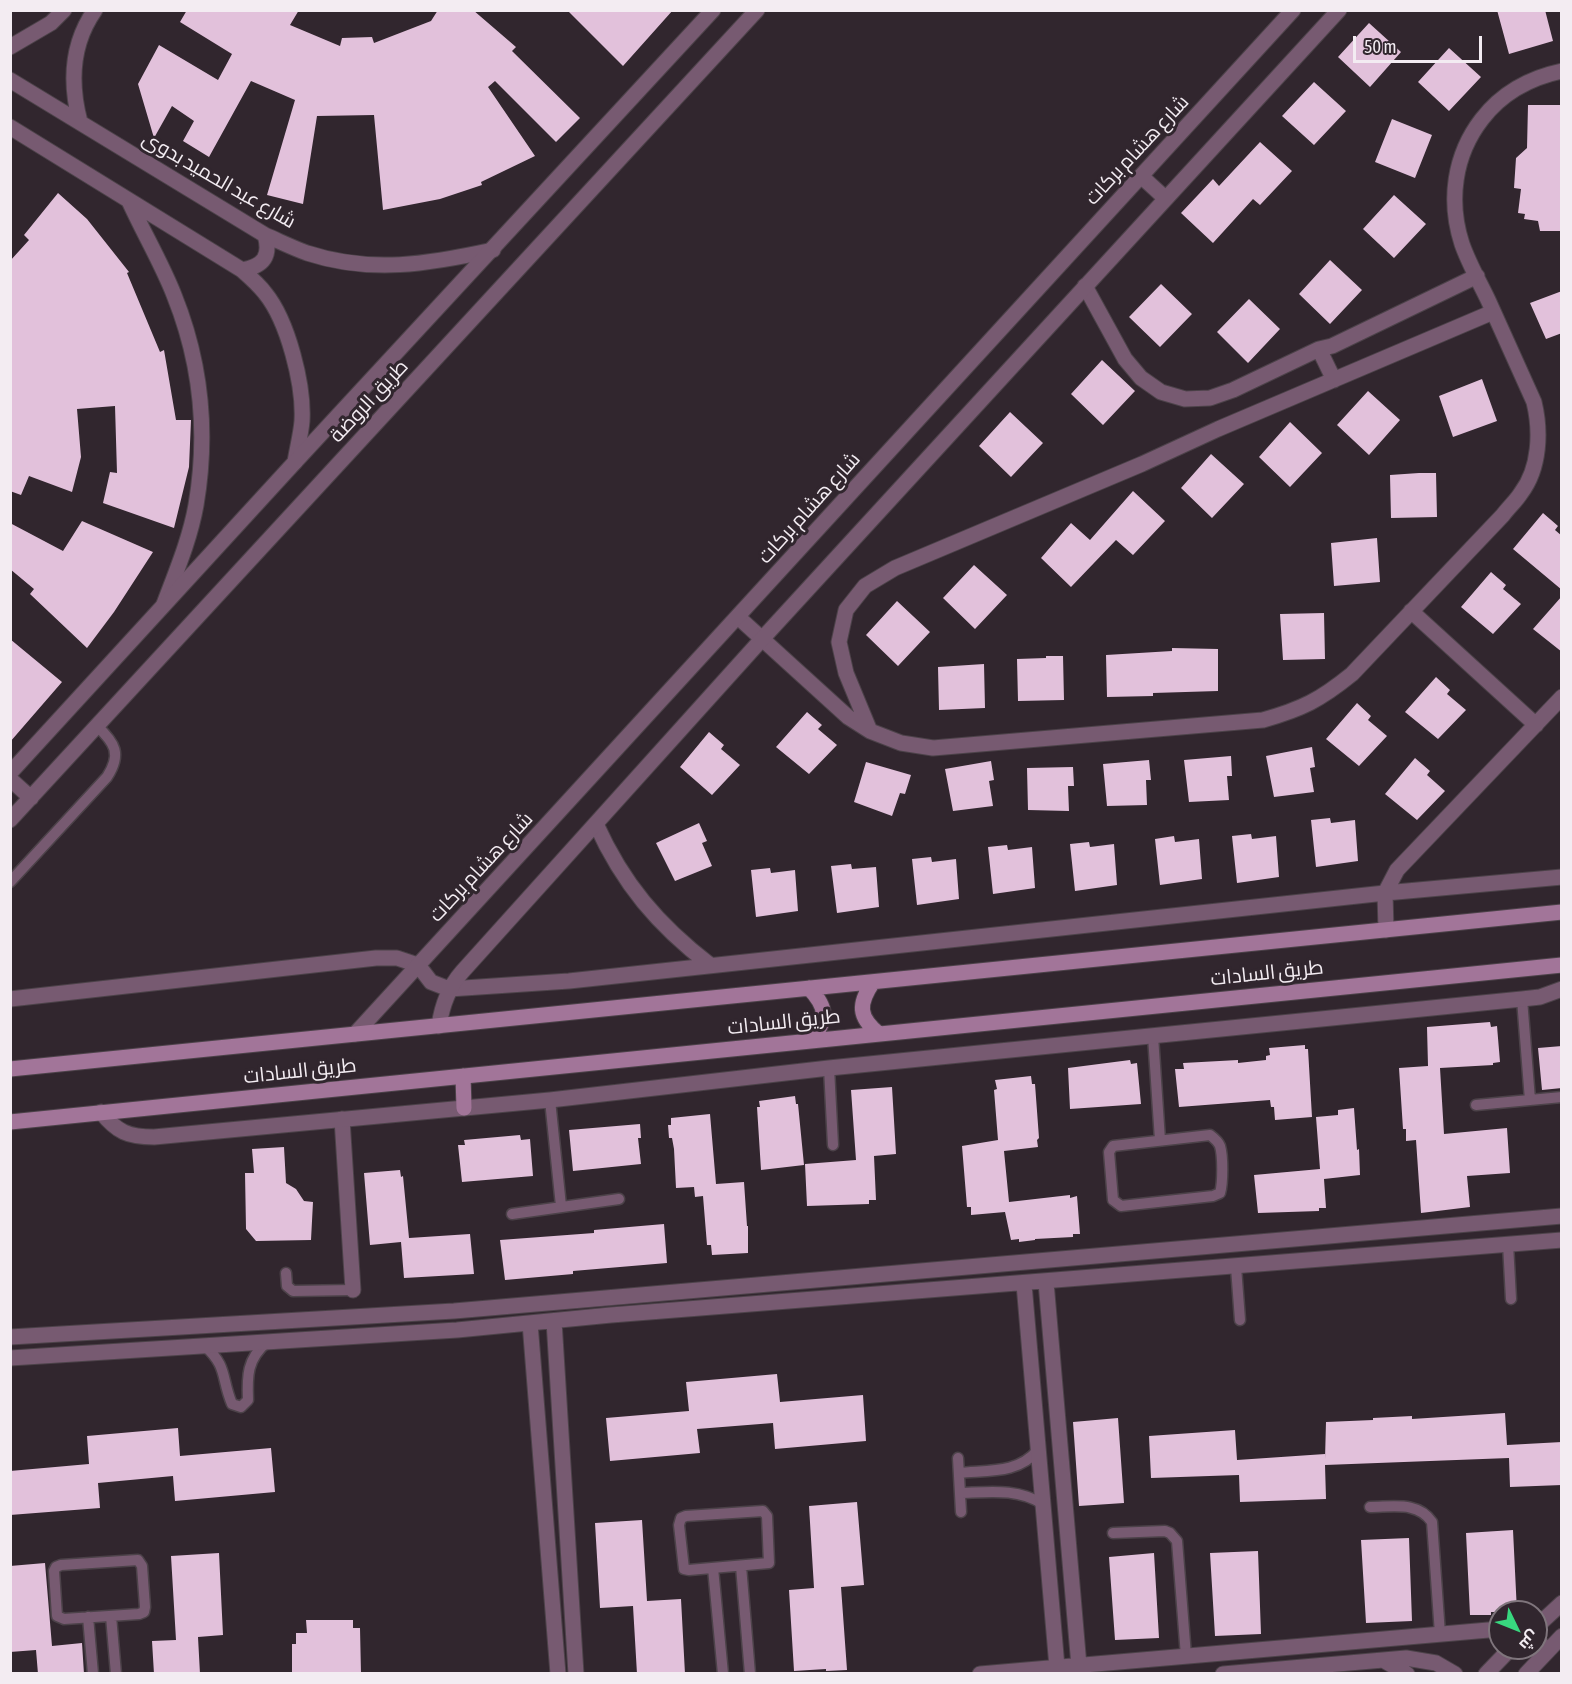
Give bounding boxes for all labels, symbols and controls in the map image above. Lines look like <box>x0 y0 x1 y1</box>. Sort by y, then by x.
scale bar <box>1356 24 1485 62</box>
text: 50 m <box>1364 36 1396 57</box>
street label: شارع هشام بركات <box>1080 90 1194 210</box>
street label: شارع عبد الحميد بدوى <box>138 126 300 234</box>
street label: طريق الروضة <box>325 355 413 447</box>
street label: شارع هشام بركات <box>753 447 865 569</box>
street label: شارع هشام بركات <box>424 807 538 927</box>
street label: طريق السادات <box>1209 955 1325 991</box>
street label: طريق السادات <box>726 1004 842 1040</box>
street label: طريق السادات <box>242 1053 358 1089</box>
north arrow <box>1488 1600 1548 1660</box>
text: ش <box>1516 1627 1543 1655</box>

